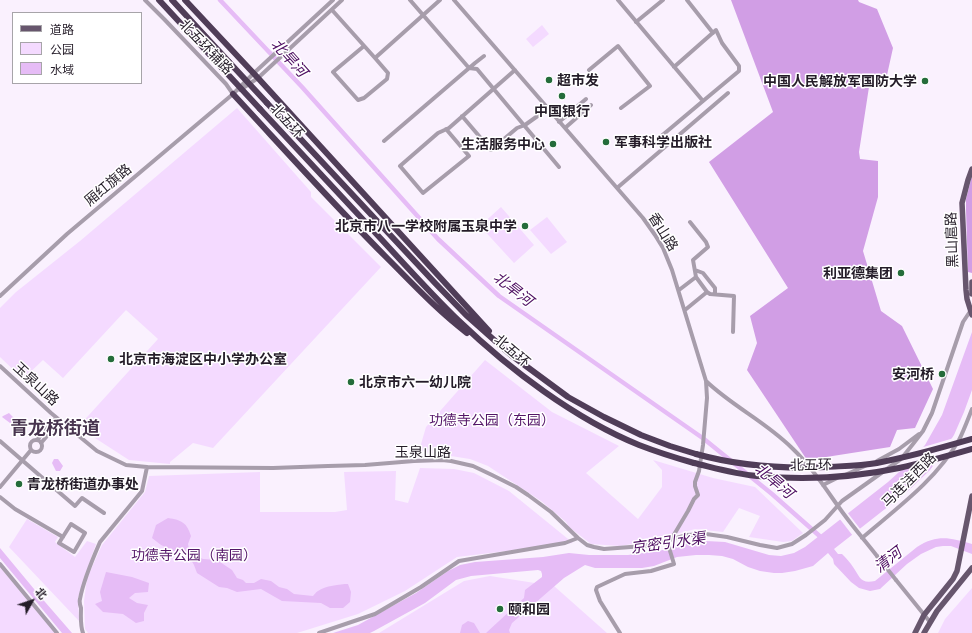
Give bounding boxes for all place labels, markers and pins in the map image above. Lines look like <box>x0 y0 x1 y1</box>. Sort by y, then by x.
place label: 超市发 <box>557 72 599 88</box>
place label: 中国人民解放军国防大学 <box>763 73 917 89</box>
marker: 超市发 <box>544 75 554 85</box>
marker: 中国人民解放军国防大学 <box>920 76 930 86</box>
marker: 中国银行 <box>557 91 567 101</box>
place label: 中国银行 <box>534 103 590 119</box>
place label: 军事科学出版社 <box>614 134 712 150</box>
place label: 生活服务中心 <box>461 136 545 152</box>
marker: 军事科学出版社 <box>601 137 611 147</box>
marker: 生活服务中心 <box>548 139 558 149</box>
place label: 北京市八一学校附属玉泉中学 <box>335 218 517 234</box>
marker: 北京市八一学校附属玉泉中学 <box>520 221 530 231</box>
place label: 利亚德集团 <box>823 265 893 281</box>
marker: 利亚德集团 <box>896 268 906 278</box>
place label: 北京市海淀区中小学办公室 <box>119 351 287 367</box>
marker: 北京市海淀区中小学办公室 <box>106 354 116 364</box>
place label: 安河桥 <box>892 366 934 382</box>
marker: 安河桥 <box>937 369 947 379</box>
place label: 北京市六一幼儿院 <box>359 374 471 390</box>
marker: 北京市六一幼儿院 <box>346 377 356 387</box>
place label: 青龙桥街道办事处 <box>27 476 139 492</box>
marker: 青龙桥街道办事处 <box>14 479 24 489</box>
place label: 颐和园 <box>508 601 550 617</box>
marker: 颐和园 <box>495 604 505 614</box>

